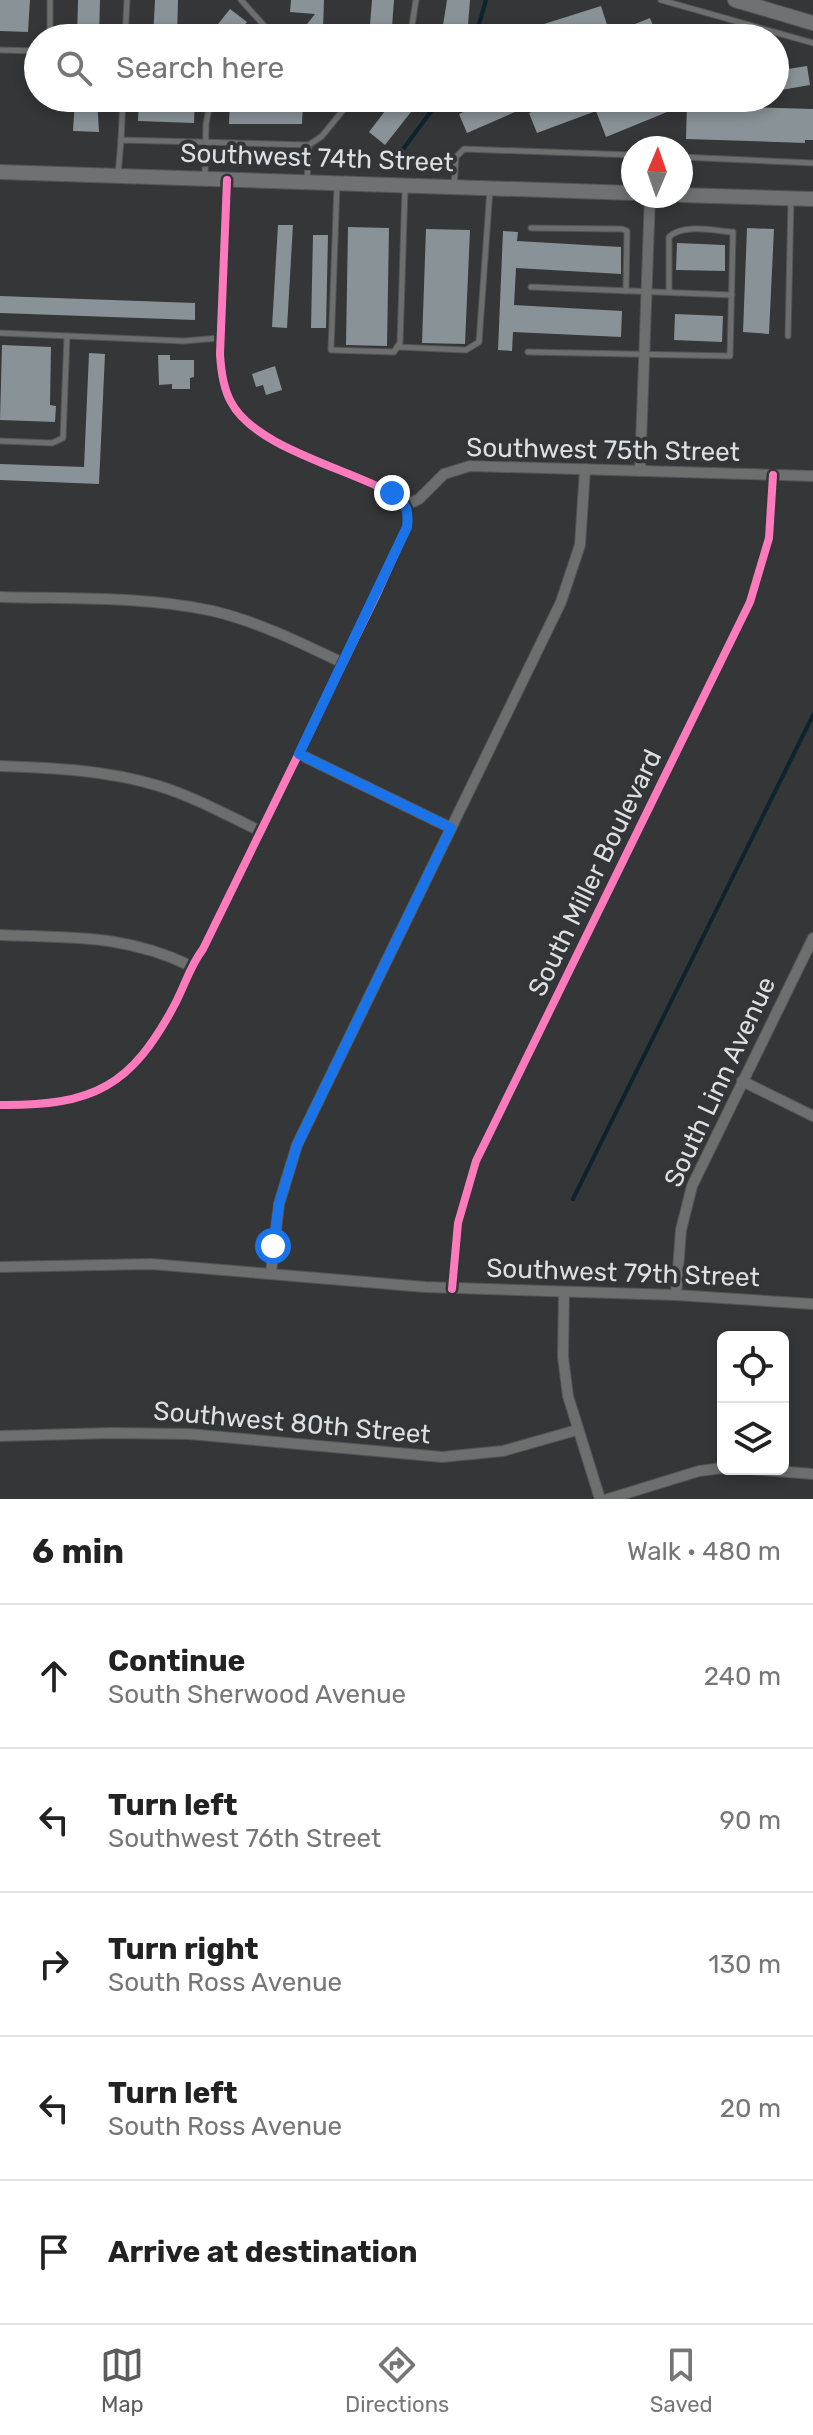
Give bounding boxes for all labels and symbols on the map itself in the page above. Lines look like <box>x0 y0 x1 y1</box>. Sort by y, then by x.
north arrow <box>621 136 693 208</box>
street label: Southwest 74th Street <box>180 138 454 178</box>
street label: Southwest 75th Street <box>466 432 740 468</box>
route end <box>374 475 410 511</box>
street label: South Miller Boulevard <box>522 745 668 1001</box>
street label: South Linn Avenue <box>658 972 782 1192</box>
route start <box>255 1228 291 1264</box>
street label: Southwest 79th Street <box>486 1253 760 1293</box>
street label: Southwest 80th Street <box>152 1395 432 1451</box>

